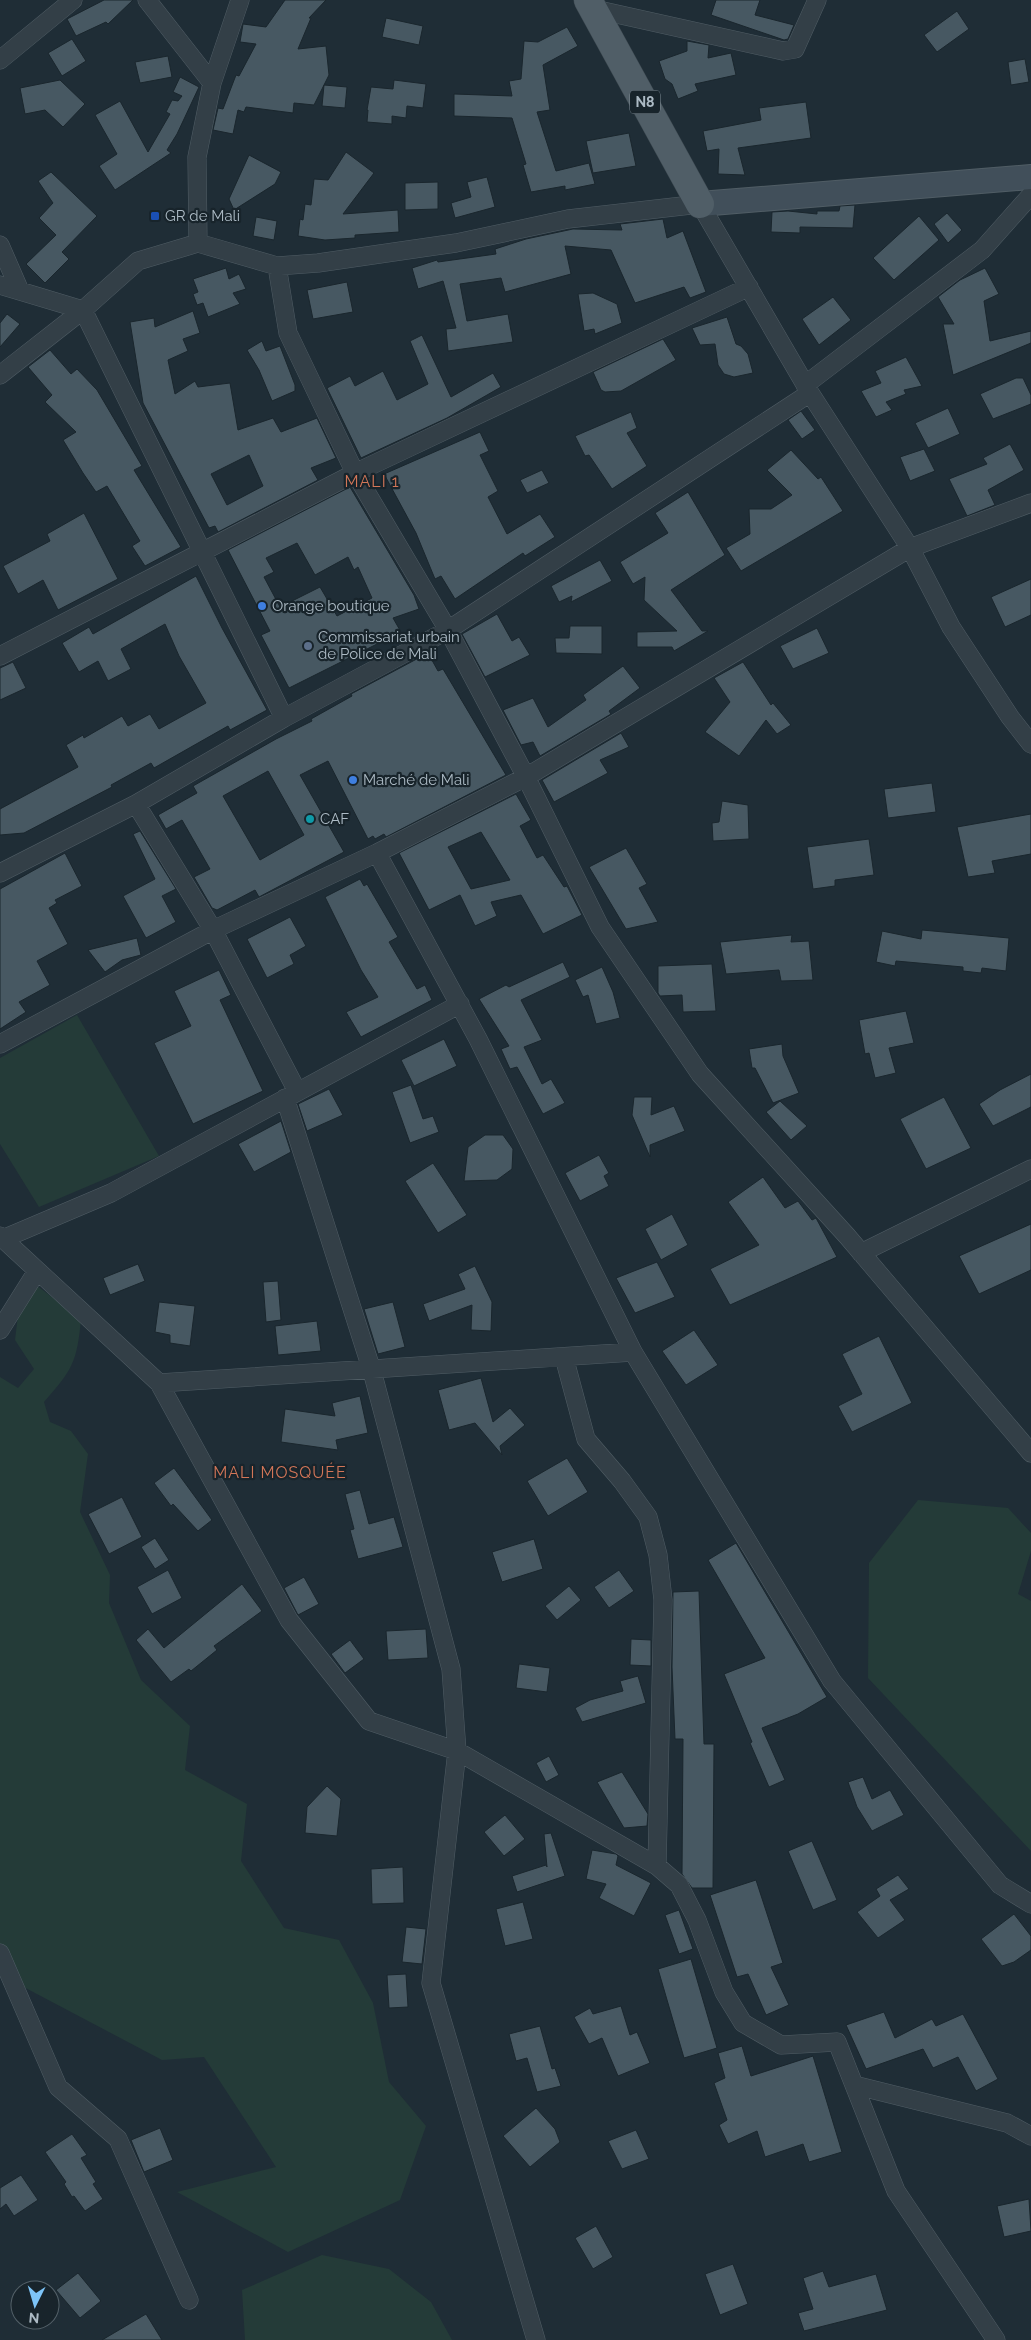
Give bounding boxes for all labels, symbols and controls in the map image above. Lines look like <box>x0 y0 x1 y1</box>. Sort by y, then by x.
road number: N8 <box>630 90 660 114</box>
place label: GR de Mali <box>165 207 240 225</box>
marker: GR de Mali <box>149 210 161 222</box>
district label: MALI 1 <box>344 472 400 491</box>
place label: Orange boutique <box>272 597 390 615</box>
marker: Orange boutique <box>256 600 268 612</box>
place label: Commissariat urbain de Police de Mali <box>318 628 460 663</box>
marker: Commissariat urbain de Police de Mali <box>302 640 314 652</box>
place label: Marché de Mali <box>363 771 469 789</box>
marker: Marché de Mali <box>347 774 359 786</box>
place label: CAF <box>320 810 349 828</box>
marker: CAF <box>304 813 316 825</box>
district label: MALI MOSQUÉE <box>213 1462 347 1482</box>
north arrow <box>10 2280 60 2330</box>
text: N <box>28 2310 40 2326</box>

